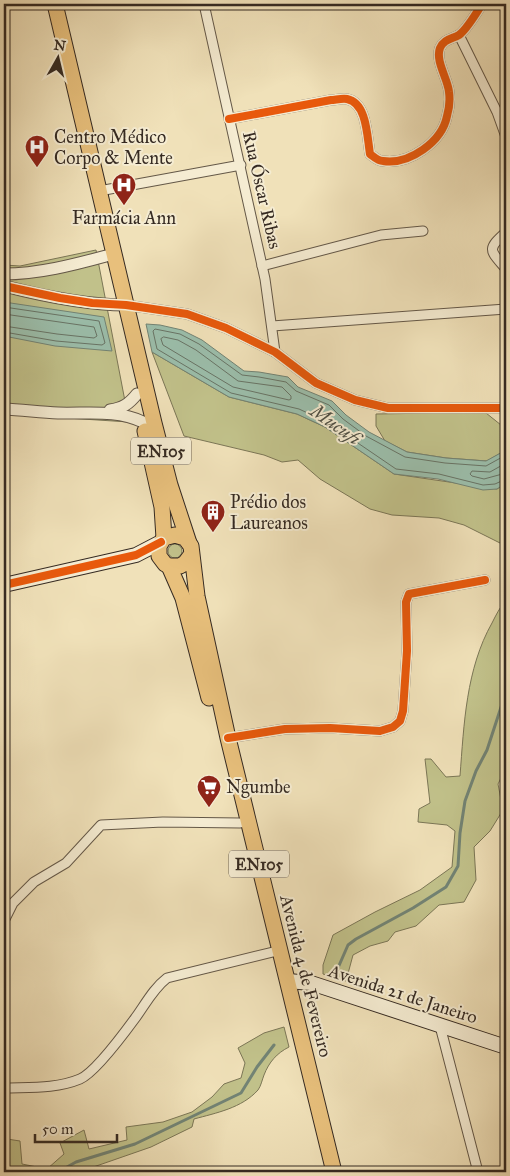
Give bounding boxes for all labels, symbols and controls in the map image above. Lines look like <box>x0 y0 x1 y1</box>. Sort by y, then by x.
north arrow <box>32 32 82 82</box>
text: N <box>53 36 67 55</box>
place label: Centro Médico Corpo & Mente <box>54 126 173 169</box>
street label: Rua Óscar Ribas <box>238 129 288 251</box>
hospital icon: Centro Médico Corpo & Mente <box>24 134 50 168</box>
hospital icon: Farmácia Ann <box>111 172 137 206</box>
place label: Farmácia Ann <box>72 207 176 229</box>
water label: Mucufi <box>305 398 367 451</box>
road number: EN105 <box>131 438 191 464</box>
place label: Prédio dos Laureanos <box>230 491 308 534</box>
building icon: Prédio dos Laureanos <box>200 499 226 533</box>
supermarket icon: Ngumbe <box>196 774 222 808</box>
place label: Ngumbe <box>226 776 290 799</box>
road number: EN105 <box>229 851 289 878</box>
street label: Avenida 4 de Fevereiro <box>275 892 337 1059</box>
street label: Avenida 21 de Janeiro <box>325 959 480 1029</box>
scale bar <box>35 1111 118 1143</box>
text: 50 m <box>42 1120 74 1138</box>

